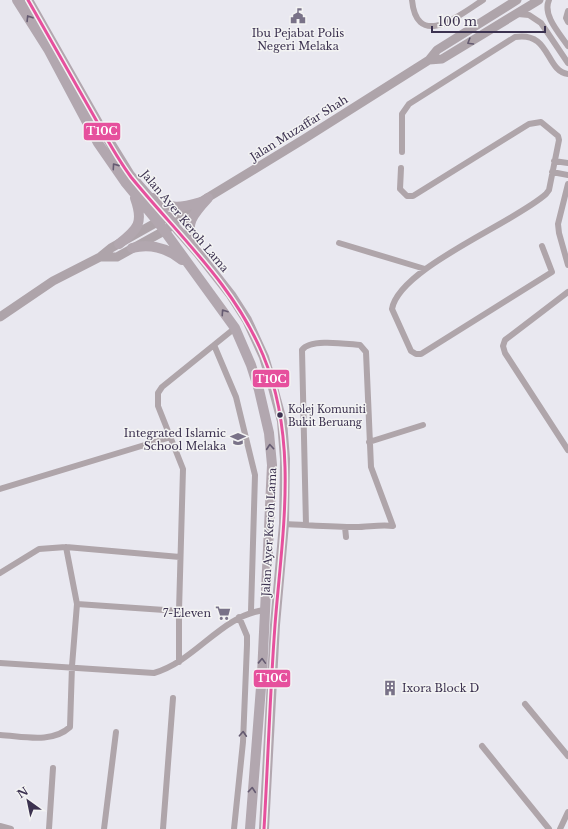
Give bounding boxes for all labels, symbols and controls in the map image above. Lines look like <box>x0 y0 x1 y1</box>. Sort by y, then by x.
public building icon: Ibu Pejabat Polis Negeri Melaka <box>289 7 307 25</box>
scale bar <box>432 8 545 34</box>
text: 100 m <box>438 14 477 29</box>
one-way arrow <box>26 15 34 22</box>
place label: Ibu Pejabat Polis Negeri Melaka <box>252 26 344 53</box>
one-way arrow <box>467 37 474 44</box>
street label: Jalan Muzaffar Shah <box>246 92 351 165</box>
line badge: T10C <box>83 122 121 141</box>
text: T10C <box>86 124 118 138</box>
one-way arrow <box>113 164 120 171</box>
street label: Jalan Ayer Keroh Lama <box>137 166 232 275</box>
one-way arrow <box>221 309 229 316</box>
line badge: T10C <box>252 369 290 388</box>
text: T10C <box>255 372 287 386</box>
place label: Kolej Komuniti Bukit Beruang <box>288 403 366 429</box>
marker: Kolej Komuniti Bukit Beruang <box>275 410 285 420</box>
place label: Integrated Islamic School Melaka <box>124 426 227 453</box>
school or university icon: Integrated Islamic School Melaka <box>229 430 247 448</box>
one-way arrow <box>266 444 275 450</box>
street label: Jalan Ayer Keroh Lama <box>259 466 279 599</box>
supermarket icon: 7-Eleven <box>214 604 232 622</box>
place label: 7-Eleven <box>163 606 211 620</box>
one-way arrow <box>258 658 267 664</box>
line badge: T10C <box>253 669 291 688</box>
text: T10C <box>256 671 288 685</box>
building icon: Ixora Block D <box>381 679 399 697</box>
place label: Ixora Block D <box>402 681 479 695</box>
one-way arrow <box>239 731 248 737</box>
north arrow <box>8 781 48 821</box>
text: N <box>14 784 31 801</box>
one-way arrow <box>248 787 257 793</box>

